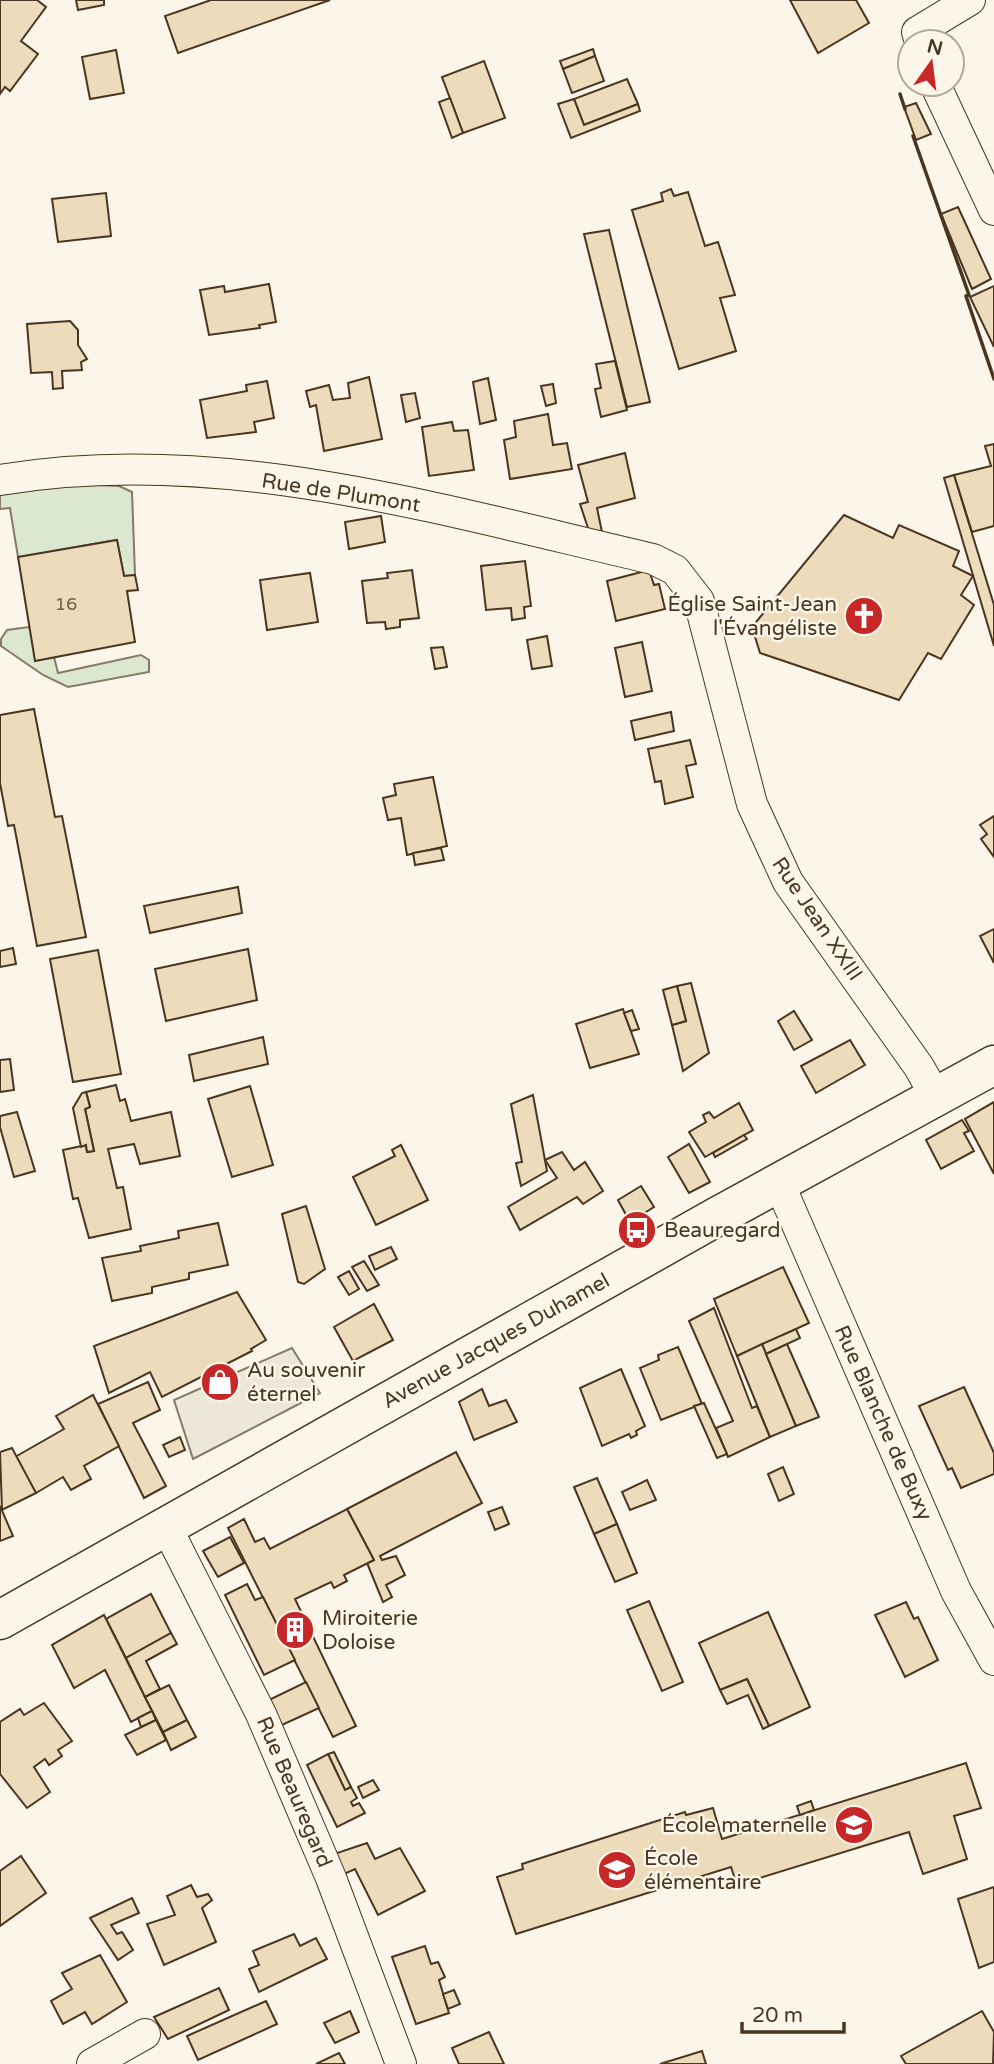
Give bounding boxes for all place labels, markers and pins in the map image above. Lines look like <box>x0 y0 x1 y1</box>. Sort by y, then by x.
place label: Église Saint-Jean l'Évangéliste <box>667 592 837 641</box>
church icon: Église Saint-Jean l'Évangéliste <box>843 595 885 637</box>
bus stop icon: Beauregard <box>616 1209 658 1251</box>
place label: Beauregard <box>664 1218 781 1243</box>
place label: Au souvenir éternel <box>247 1358 365 1407</box>
shop icon: Au souvenir éternel <box>199 1361 241 1403</box>
place label: Miroiterie Doloise <box>322 1606 418 1655</box>
building icon: Miroiterie Doloise <box>274 1609 316 1651</box>
school or university icon: École maternelle <box>833 1804 875 1846</box>
place label: École maternelle <box>662 1813 827 1838</box>
place label: École élémentaire <box>644 1846 761 1895</box>
school or university icon: École élémentaire <box>596 1849 638 1891</box>

